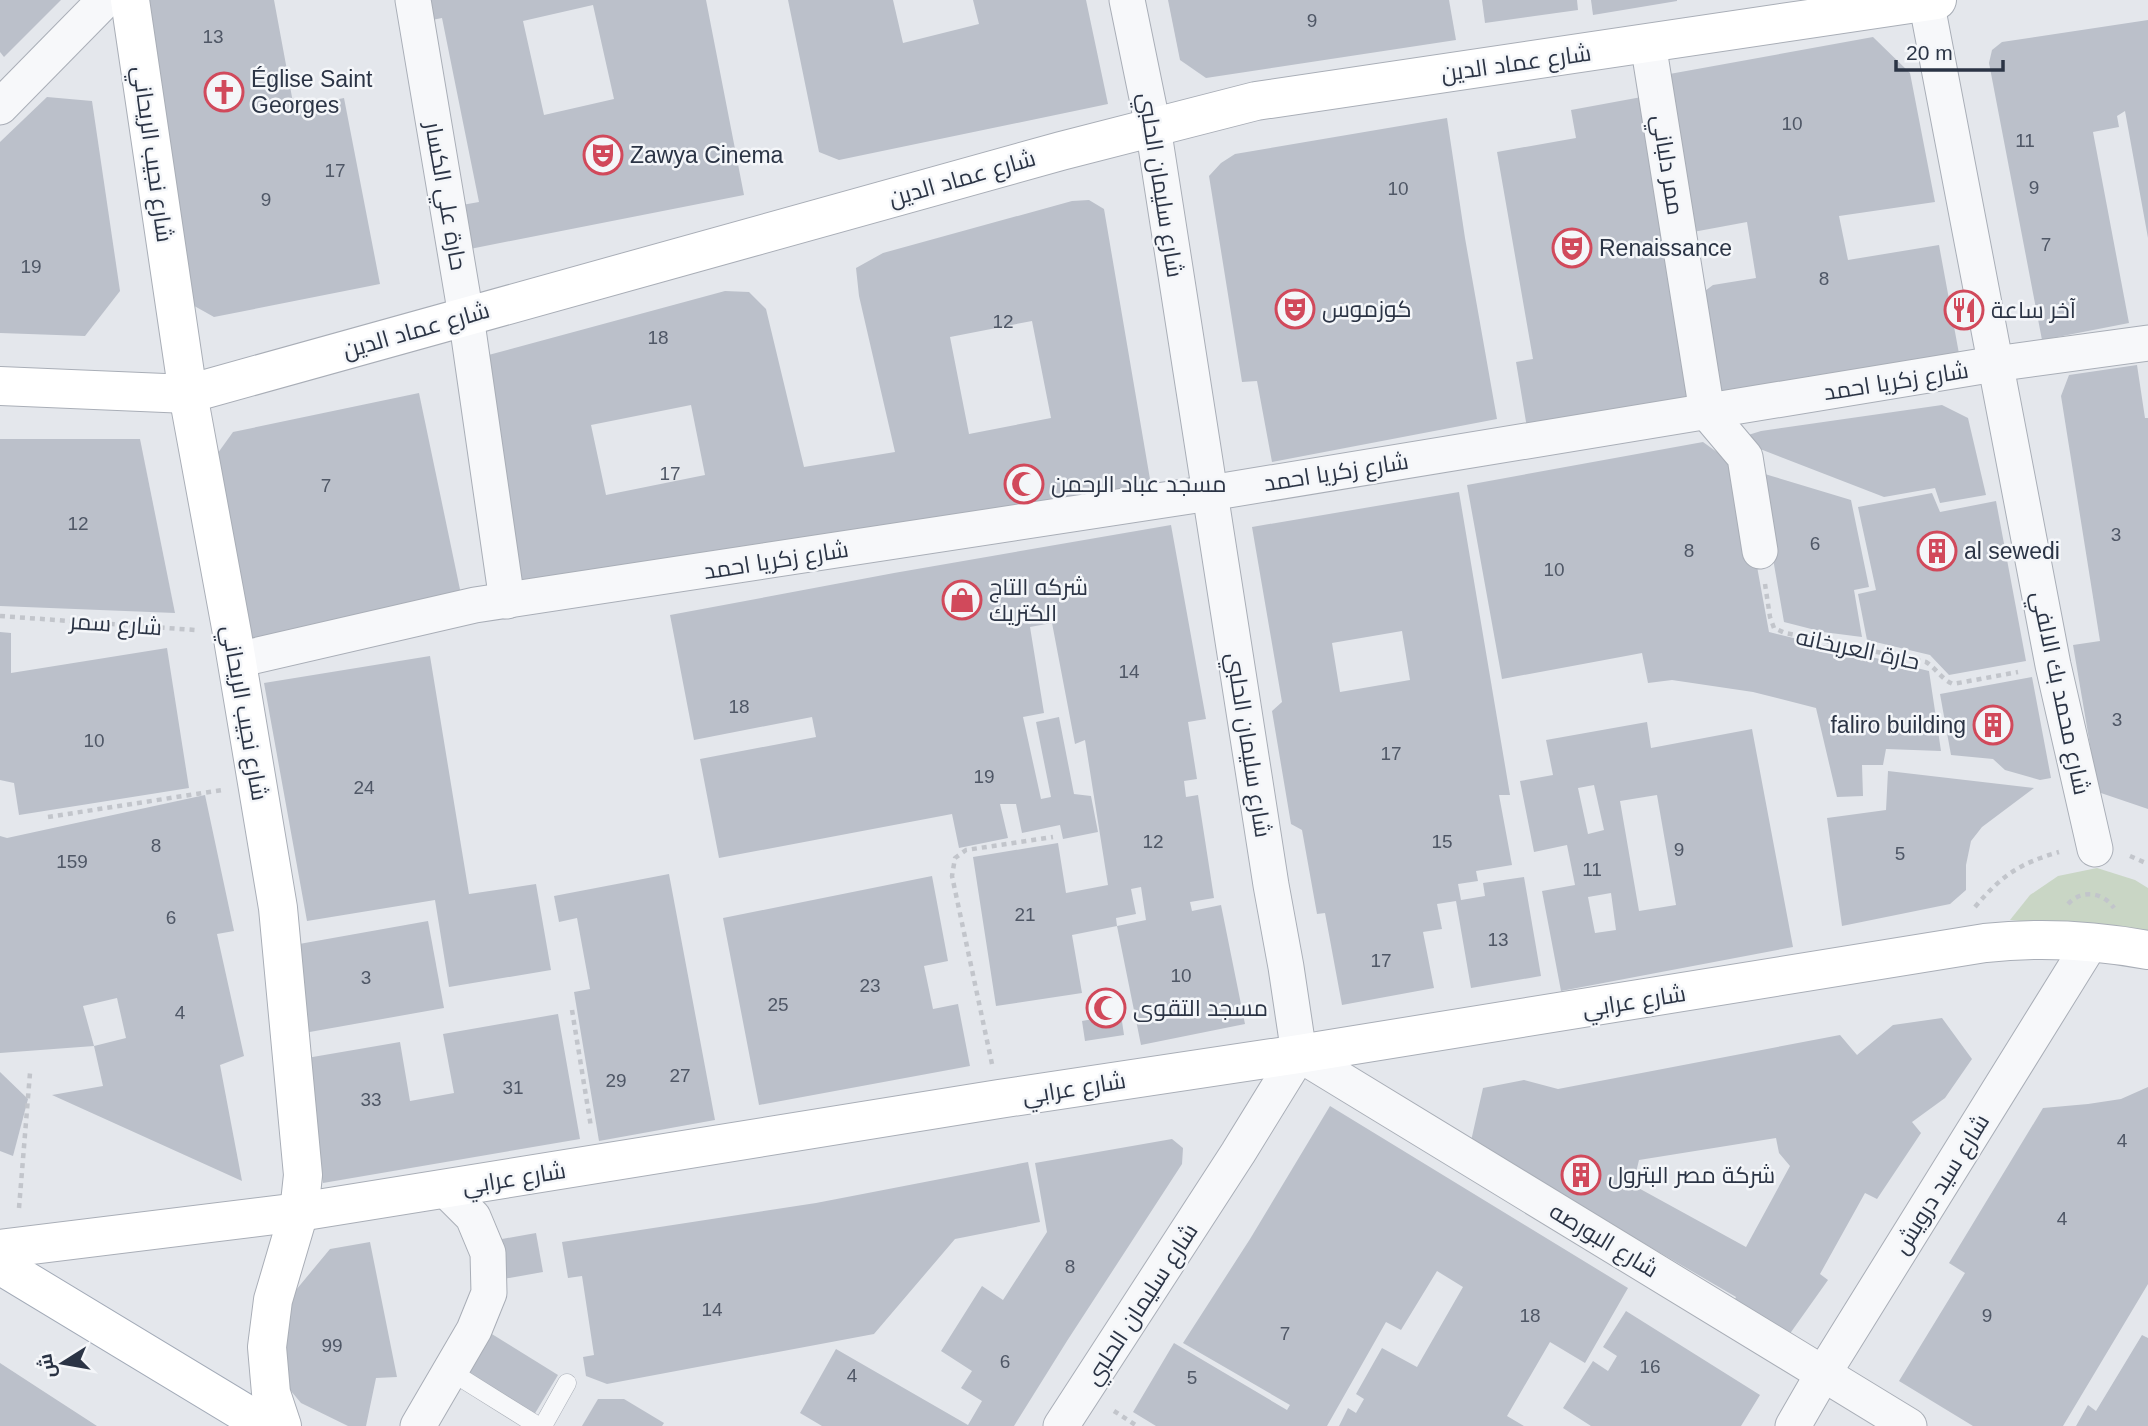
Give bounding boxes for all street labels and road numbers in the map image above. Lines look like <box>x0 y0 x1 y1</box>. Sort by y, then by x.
street label: شارع عماد الدين <box>1439 40 1593 89</box>
street label: شارع نجيب الريحاني <box>123 64 178 244</box>
street label: شارع سليمان الحلبي <box>1129 91 1188 280</box>
street label: ممر دلباني <box>1642 113 1689 218</box>
street label: حارة علي الكسار <box>415 118 472 273</box>
street label: شارع عماد الدين <box>886 145 1039 214</box>
street label: شارع عماد الدين <box>340 297 493 366</box>
street label: شارع زكريا احمد <box>1822 357 1971 408</box>
street label: شارع زكريا احمد <box>1262 448 1411 499</box>
street label: شارع زكريا احمد <box>702 536 851 587</box>
street label: شارع محمد بك الالفي <box>2022 589 2095 798</box>
street label: شارع سمر <box>67 608 163 643</box>
street label: شارع نجيب الريحاني <box>212 623 273 803</box>
street label: حارة العربخانه <box>1794 623 1922 675</box>
street label: شارع سليمان الحلبي <box>1217 651 1276 840</box>
street label: شارع عرابي <box>1581 980 1688 1027</box>
street label: شارع عرابي <box>1021 1067 1128 1114</box>
street label: شارع سيد درويش <box>1888 1109 1997 1260</box>
street label: شارع عرابي <box>461 1157 568 1204</box>
street label: شارع البورصه <box>1544 1198 1663 1285</box>
street label: شارع سليمان الحلبي <box>1079 1219 1207 1392</box>

